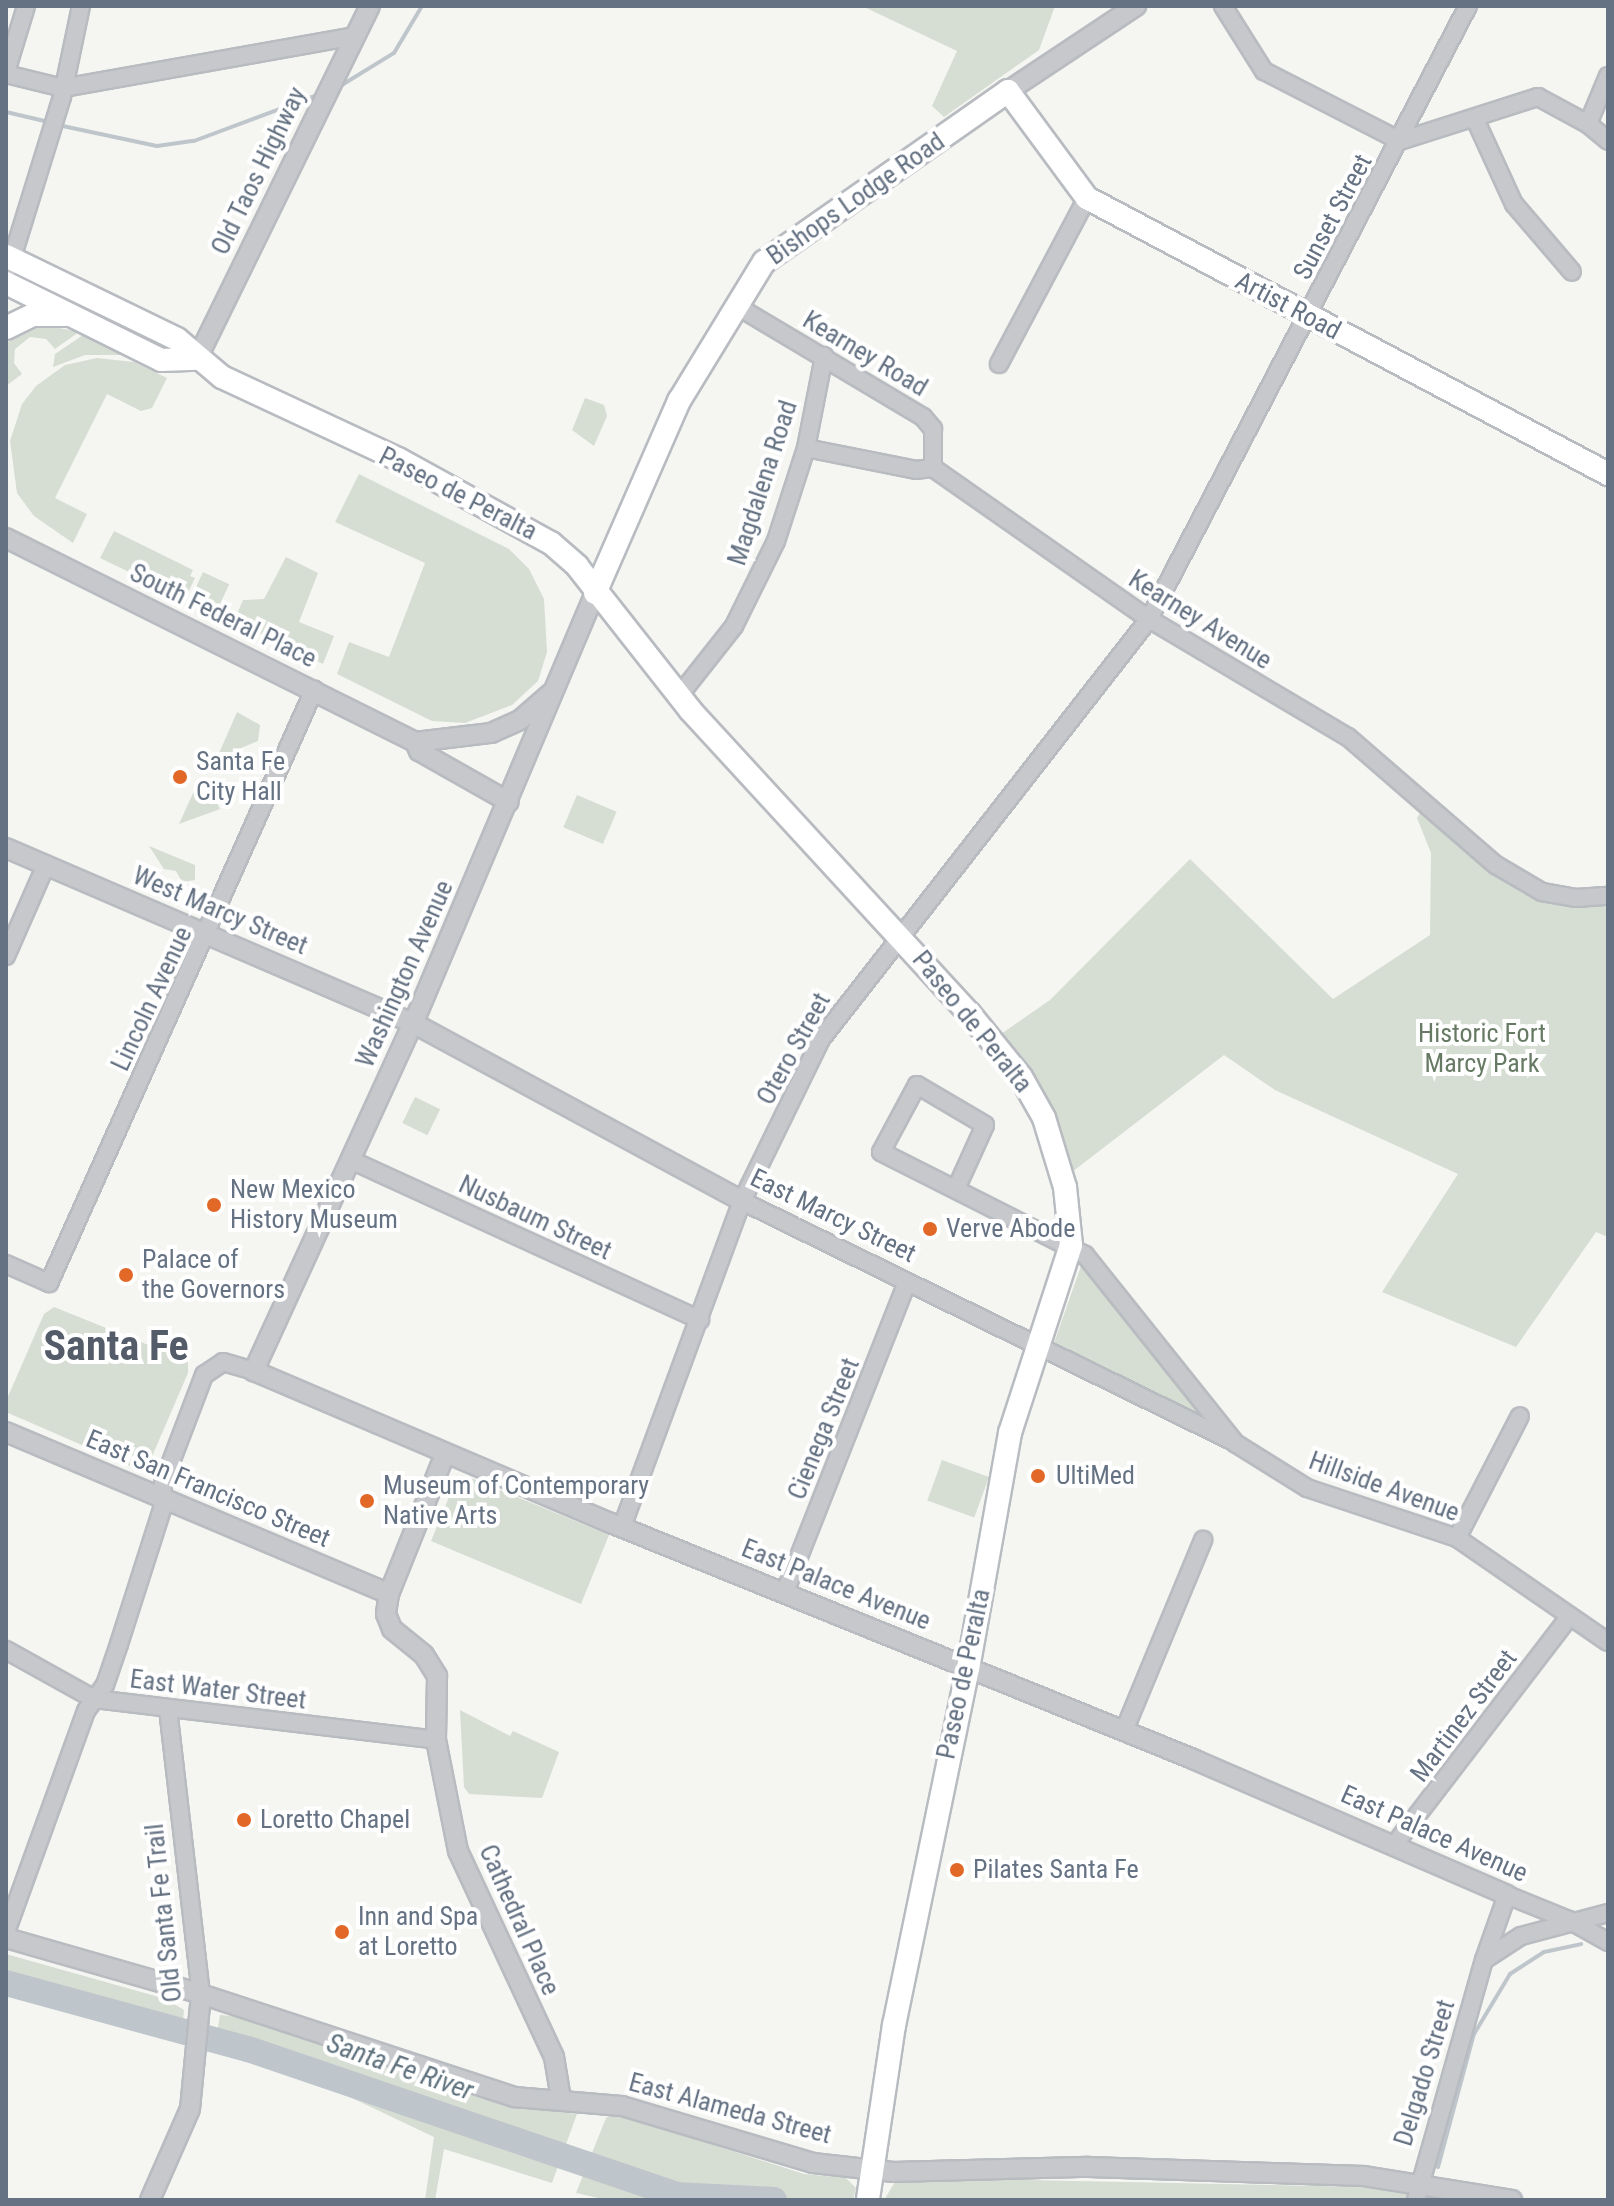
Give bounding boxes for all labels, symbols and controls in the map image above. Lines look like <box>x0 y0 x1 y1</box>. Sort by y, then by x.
street label: Old Taos Highway <box>205 82 313 260</box>
street label: Bishops Lodge Road <box>761 126 951 272</box>
street label: Sunset Street <box>1287 149 1379 285</box>
street label: Artist Road <box>1230 265 1346 347</box>
street label: Kearney Road <box>797 305 933 403</box>
street label: Magdalena Road <box>722 397 804 569</box>
street label: Paseo de Peralta <box>374 441 542 547</box>
street label: South Federal Place <box>125 557 321 675</box>
street label: Kearney Avenue <box>1123 564 1277 676</box>
place label: Santa Fe City Hall <box>196 746 285 808</box>
marker: Santa Fe City Hall <box>171 768 189 786</box>
street label: West Marcy Street <box>128 860 312 962</box>
street label: Washington Avenue <box>350 876 460 1072</box>
street label: Lincoln Avenue <box>105 922 199 1076</box>
street label: Paseo de Peralta <box>905 945 1039 1099</box>
street label: Otero Street <box>751 988 837 1110</box>
park label: Historic Fort Marcy Park <box>1418 1018 1546 1080</box>
street label: East Marcy Street <box>745 1162 921 1270</box>
street label: Nusbaum Street <box>454 1169 616 1267</box>
place label: New Mexico History Museum <box>230 1174 398 1236</box>
marker: New Mexico History Museum <box>205 1196 223 1214</box>
place label: Verve Abode <box>946 1213 1075 1245</box>
marker: Verve Abode <box>921 1220 939 1238</box>
place label: Palace of the Governors <box>142 1244 285 1306</box>
marker: Palace of the Governors <box>117 1266 135 1284</box>
district label: Santa Fe <box>43 1321 189 1371</box>
street label: Cienega Street <box>781 1354 867 1504</box>
street label: East San Francisco Street <box>81 1423 335 1555</box>
street label: Hillside Avenue <box>1305 1445 1463 1529</box>
place label: UltiMed <box>1056 1460 1135 1492</box>
marker: UltiMed <box>1027 1465 1049 1487</box>
place label: Museum of Contemporary Native Arts <box>383 1470 649 1532</box>
marker: Museum of Contemporary Native Arts <box>358 1492 376 1510</box>
street label: East Palace Avenue <box>737 1533 935 1637</box>
street label: Paseo de Peralta <box>931 1586 997 1762</box>
street label: Martinez Street <box>1404 1644 1524 1788</box>
street label: East Water Street <box>128 1664 308 1716</box>
street label: East Palace Avenue <box>1336 1779 1532 1889</box>
place label: Loretto Chapel <box>260 1804 410 1836</box>
marker: Loretto Chapel <box>235 1811 253 1829</box>
street label: Old Santa Fe Trail <box>139 1822 189 2004</box>
street label: Cathedral Place <box>472 1840 566 2000</box>
place label: Pilates Santa Fe <box>973 1854 1139 1886</box>
marker: Pilates Santa Fe <box>948 1861 966 1879</box>
place label: Inn and Spa at Loretto <box>358 1901 478 1962</box>
marker: Inn and Spa at Loretto <box>333 1923 351 1941</box>
street label: Delgado Street <box>1388 1996 1462 2150</box>
water label: Santa Fe River <box>322 2026 478 2108</box>
street label: East Alameda Street <box>625 2067 835 2151</box>

